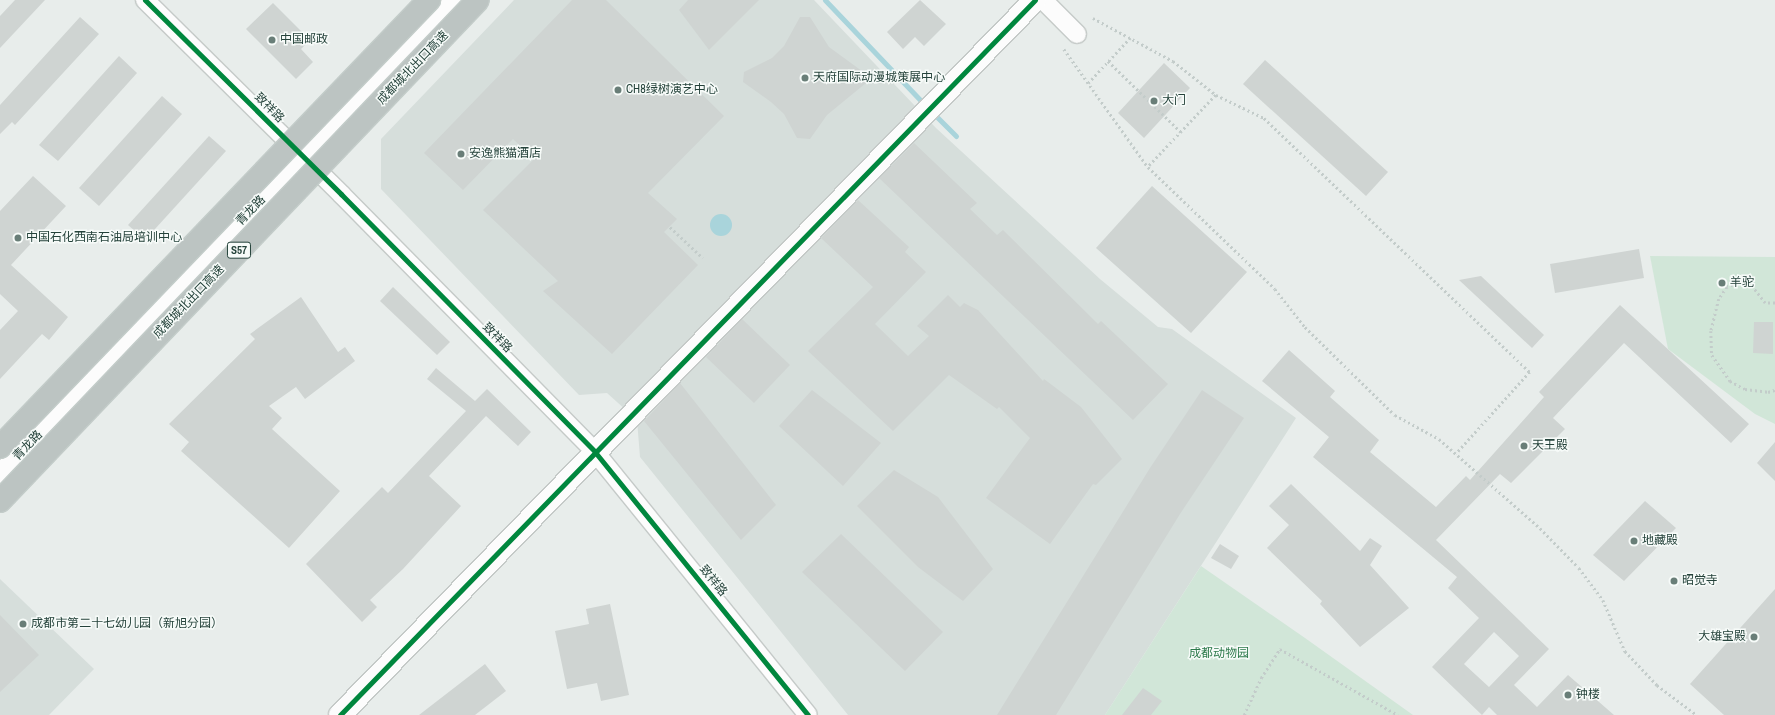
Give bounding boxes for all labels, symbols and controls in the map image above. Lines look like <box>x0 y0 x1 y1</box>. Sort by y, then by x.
street label: 成都城北出口高速 <box>374 28 452 108</box>
place label: 中国邮政 <box>280 33 328 47</box>
marker: 中国邮政 <box>267 35 277 45</box>
place label: 天府国际动漫城策展中心 <box>813 71 945 85</box>
marker: 天府国际动漫城策展中心 <box>800 73 810 83</box>
place label: CH8绿树演艺中心 <box>626 83 718 97</box>
marker: CH8绿树演艺中心 <box>613 85 623 95</box>
street label: 致祥路 <box>251 90 287 126</box>
place label: 大门 <box>1162 94 1186 108</box>
marker: 大门 <box>1149 96 1159 106</box>
place label: 安逸熊猫酒店 <box>469 147 541 161</box>
marker: 安逸熊猫酒店 <box>456 149 466 159</box>
street label: 青龙路 <box>233 193 269 229</box>
place label: 中国石化西南石油局培训中心 <box>26 231 182 245</box>
marker: 中国石化西南石油局培训中心 <box>13 233 23 243</box>
road number: S57 <box>226 241 252 259</box>
street label: 成都城北出口高速 <box>150 262 228 342</box>
place label: 羊驼 <box>1730 276 1754 290</box>
marker: 羊驼 <box>1717 278 1727 288</box>
street label: 致祥路 <box>479 320 515 356</box>
street label: 青龙路 <box>10 428 46 464</box>
place label: 天王殿 <box>1532 439 1568 453</box>
marker: 天王殿 <box>1519 441 1529 451</box>
place label: 地藏殿 <box>1642 534 1678 548</box>
marker: 地藏殿 <box>1629 536 1639 546</box>
street label: 致祥路 <box>696 562 730 600</box>
place label: 昭觉寺 <box>1682 574 1718 588</box>
marker: 昭觉寺 <box>1669 576 1679 586</box>
place label: 成都市第二十七幼儿园（新旭分园） <box>31 617 223 631</box>
marker: 成都市第二十七幼儿园（新旭分园） <box>18 619 28 629</box>
place label: 大雄宝殿 <box>1698 630 1746 644</box>
marker: 大雄宝殿 <box>1749 632 1759 642</box>
park label: 成都动物园 <box>1189 647 1249 661</box>
place label: 钟楼 <box>1576 688 1600 702</box>
marker: 钟楼 <box>1563 690 1573 700</box>

